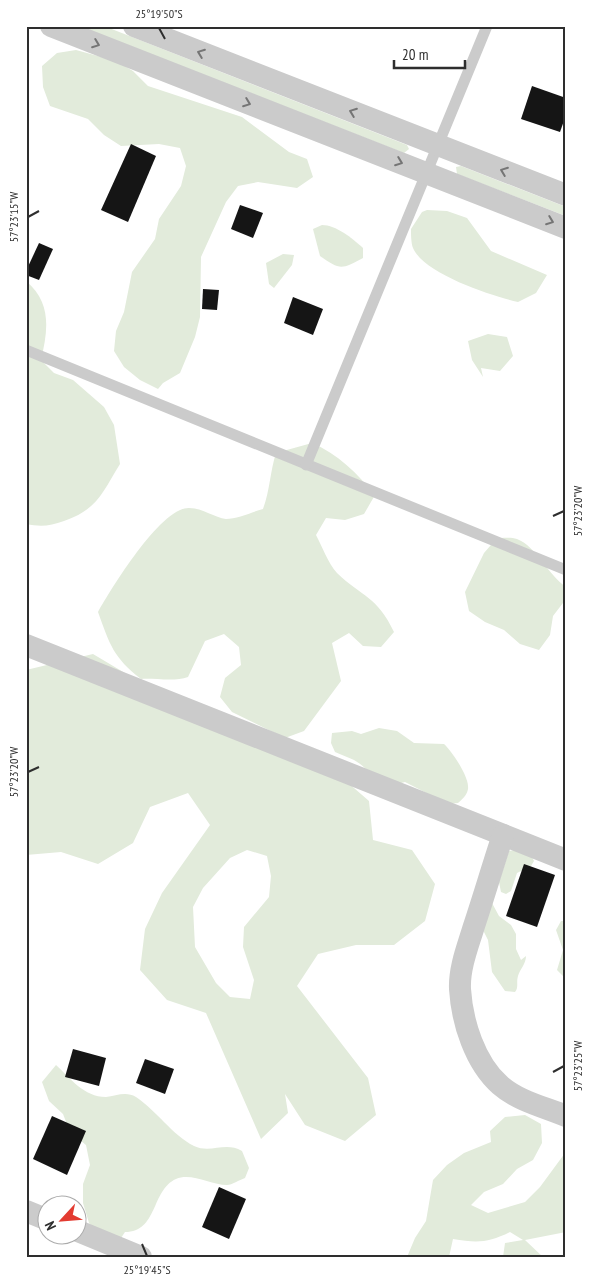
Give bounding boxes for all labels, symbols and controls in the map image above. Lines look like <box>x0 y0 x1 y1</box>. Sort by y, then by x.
text: 25°19'50"S <box>135 6 183 21</box>
one-way arrow <box>91 38 100 48</box>
scale bar <box>394 38 466 70</box>
text: 20 m <box>402 45 428 64</box>
one-way arrow <box>197 49 206 59</box>
one-way arrow <box>243 97 251 107</box>
one-way arrow <box>349 108 358 118</box>
one-way arrow <box>394 156 403 166</box>
one-way arrow <box>500 167 509 177</box>
text: 57°23'15"W <box>6 192 21 242</box>
one-way arrow <box>545 215 554 226</box>
text: 57°23'20"W <box>570 486 585 536</box>
text: 57°23'20"W <box>6 747 21 797</box>
text: 57°23'25"W <box>570 1041 585 1091</box>
north arrow <box>38 1196 88 1246</box>
text: N <box>41 1218 60 1233</box>
text: 25°19'45"S <box>123 1262 171 1277</box>

